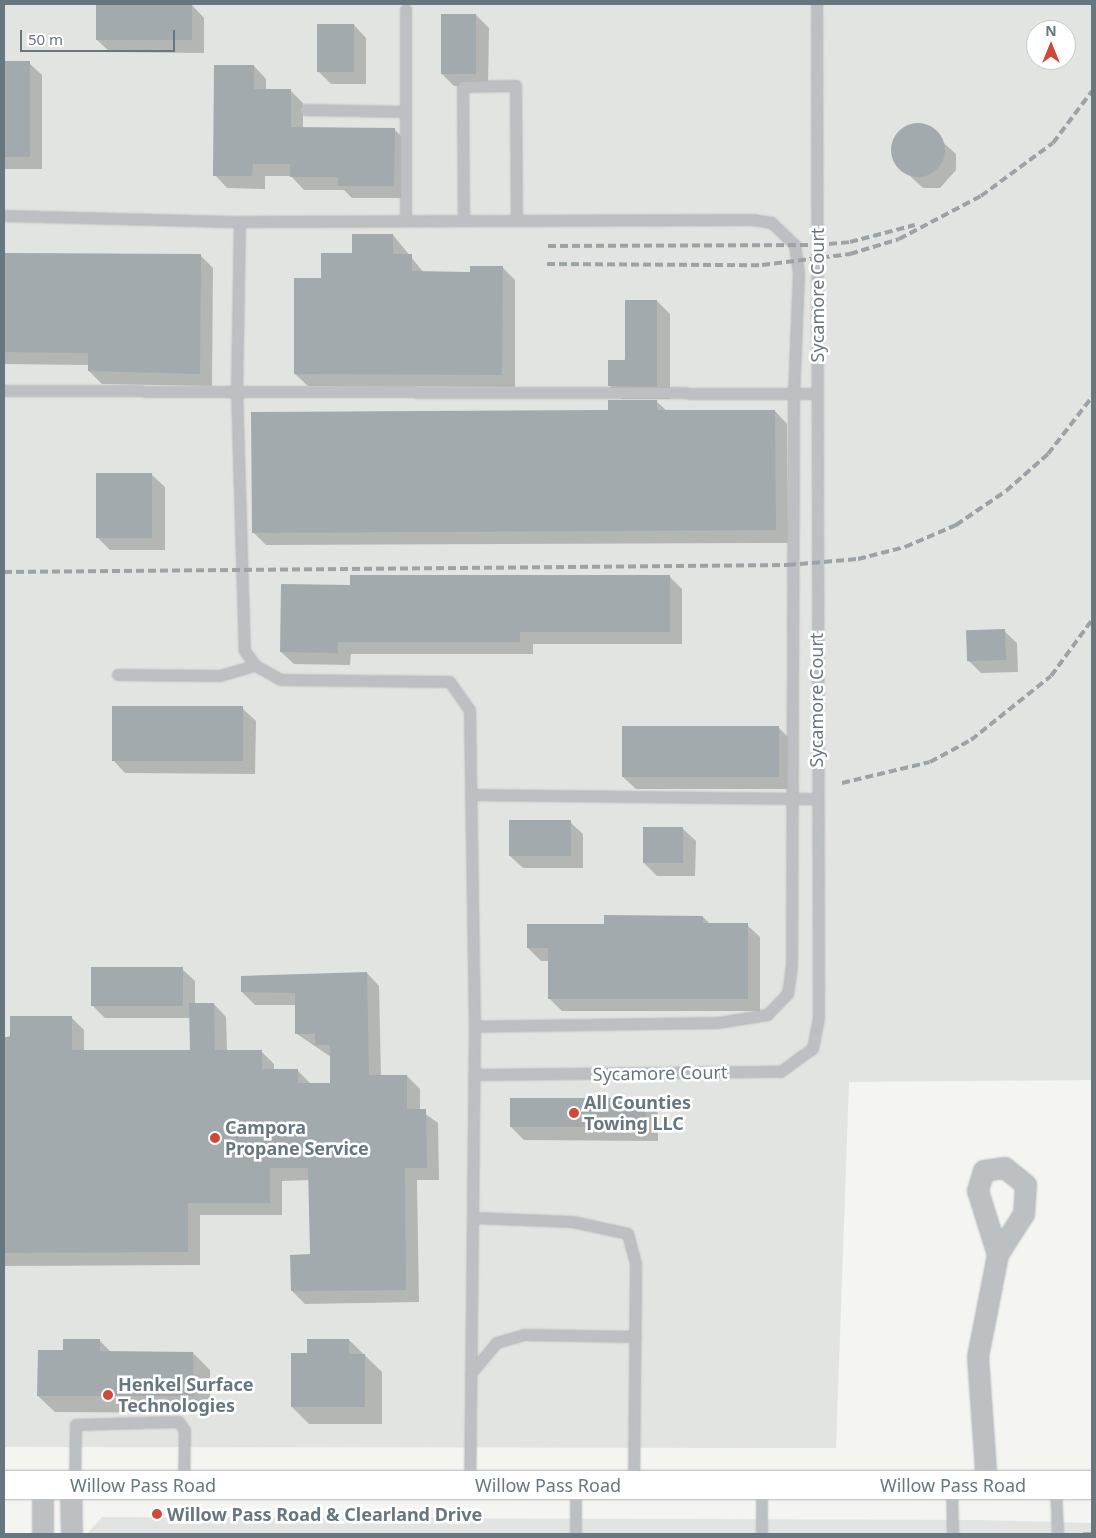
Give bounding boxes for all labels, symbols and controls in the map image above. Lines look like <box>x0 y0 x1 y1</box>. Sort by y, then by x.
scale bar <box>22 20 178 52</box>
north arrow <box>1026 20 1076 70</box>
text: N <box>1045 21 1057 40</box>
text: 50 m <box>28 29 63 49</box>
street label: Sycamore Court <box>806 228 828 362</box>
street label: Sycamore Court <box>805 633 827 767</box>
street label: Sycamore Court <box>592 1061 728 1085</box>
place label: All Counties Towing LLC <box>584 1092 691 1134</box>
marker: All Counties Towing LLC <box>568 1107 580 1119</box>
place label: Campora Propane Service <box>225 1117 369 1160</box>
marker: Campora Propane Service <box>209 1132 221 1144</box>
place label: Henkel Surface Technologies <box>118 1374 254 1416</box>
marker: Henkel Surface Technologies <box>102 1389 114 1401</box>
street label: Willow Pass Road <box>70 1474 216 1496</box>
street label: Willow Pass Road <box>475 1474 621 1496</box>
street label: Willow Pass Road <box>880 1474 1026 1496</box>
place label: Willow Pass Road & Clearland Drive <box>167 1503 482 1525</box>
marker: Willow Pass Road & Clearland Drive <box>151 1508 163 1520</box>

